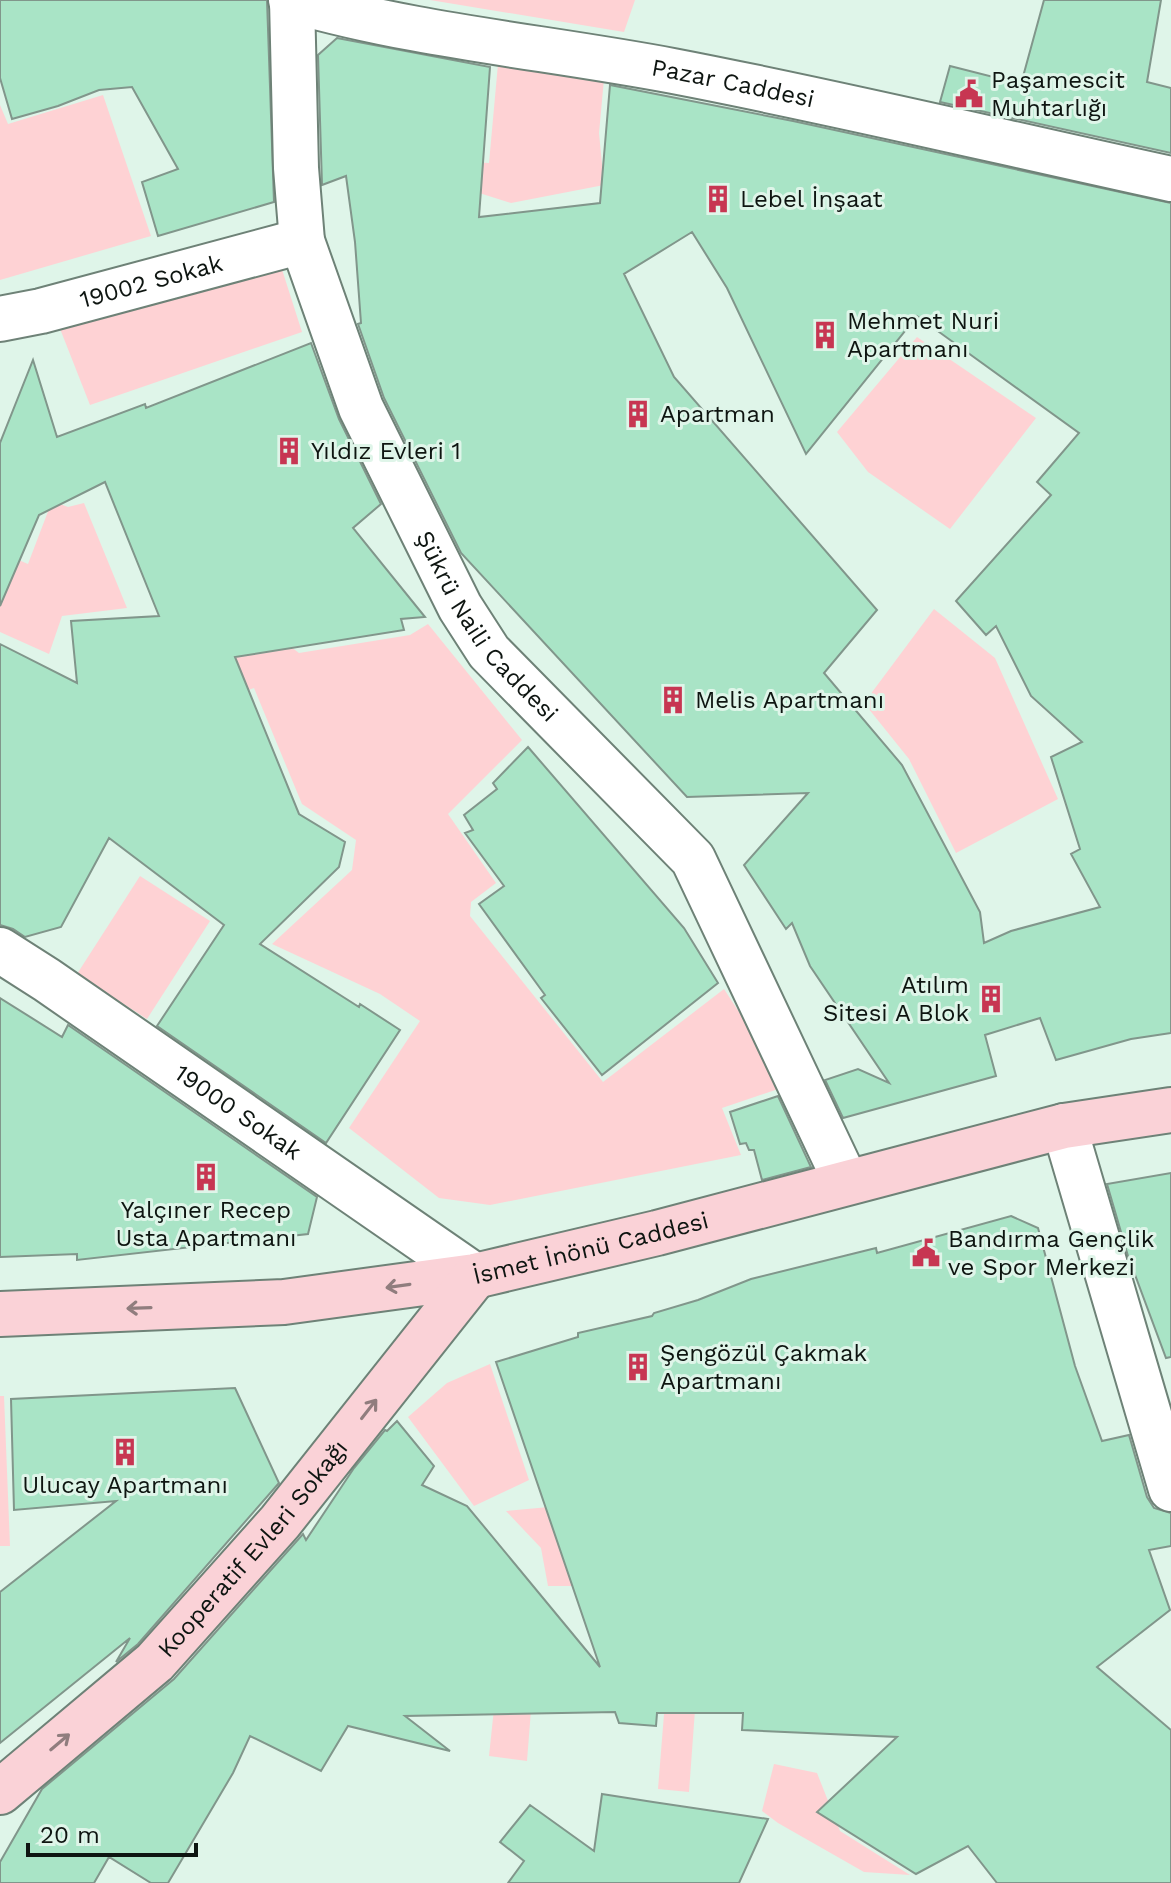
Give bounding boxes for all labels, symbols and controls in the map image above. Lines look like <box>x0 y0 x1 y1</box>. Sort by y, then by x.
street label: Pazar Caddesi <box>649 53 817 113</box>
place label: Paşamescit Muhtarlığı <box>991 66 1125 122</box>
public building icon: Paşamescit Muhtarlığı <box>954 79 984 109</box>
building icon: Lebel İnşaat <box>703 184 733 214</box>
place label: Lebel İnşaat <box>740 185 883 213</box>
street label: 19002 Sokak <box>77 249 226 314</box>
place label: Mehmet Nuri Apartmanı <box>847 307 999 363</box>
building icon: Mehmet Nuri Apartmanı <box>810 320 840 350</box>
building icon: Apartman <box>623 399 653 429</box>
place label: Apartman <box>660 400 775 428</box>
building icon: Yıldız Evleri 1 <box>274 436 304 466</box>
place label: Yıldız Evleri 1 <box>311 437 461 465</box>
street label: Şükrü Naili Caddesi <box>410 526 564 728</box>
building icon: Melis Apartmanı <box>658 685 688 715</box>
place label: Melis Apartmanı <box>695 686 884 714</box>
place label: Atılım Sitesi A Blok <box>823 971 969 1027</box>
building icon: Atılım Sitesi A Blok <box>976 984 1006 1014</box>
street label: 19000 Sokak <box>169 1059 307 1166</box>
building icon: Yalçıner Recep Usta Apartmanı <box>191 1162 221 1192</box>
place label: Yalçıner Recep Usta Apartmanı <box>115 1196 297 1252</box>
street label: İsmet İnönü Caddesi <box>470 1206 711 1290</box>
place label: Bandırma Gençlik ve Spor Merkezi <box>948 1225 1155 1281</box>
public building icon: Bandırma Gençlik ve Spor Merkezi <box>911 1238 941 1268</box>
one-way arrow <box>386 1279 411 1294</box>
one-way arrow <box>126 1300 153 1315</box>
place label: Şengözül Çakmak Apartmanı <box>660 1339 867 1395</box>
building icon: Şengözül Çakmak Apartmanı <box>623 1352 653 1382</box>
one-way arrow <box>361 1399 378 1420</box>
street label: Kooperatif Evleri Sokağı <box>152 1435 353 1663</box>
building icon: Ulucay Apartmanı <box>110 1437 140 1467</box>
place label: Ulucay Apartmanı <box>22 1471 228 1499</box>
one-way arrow <box>49 1733 69 1751</box>
scale bar <box>28 1807 196 1857</box>
text: 20 m <box>40 1821 100 1849</box>

